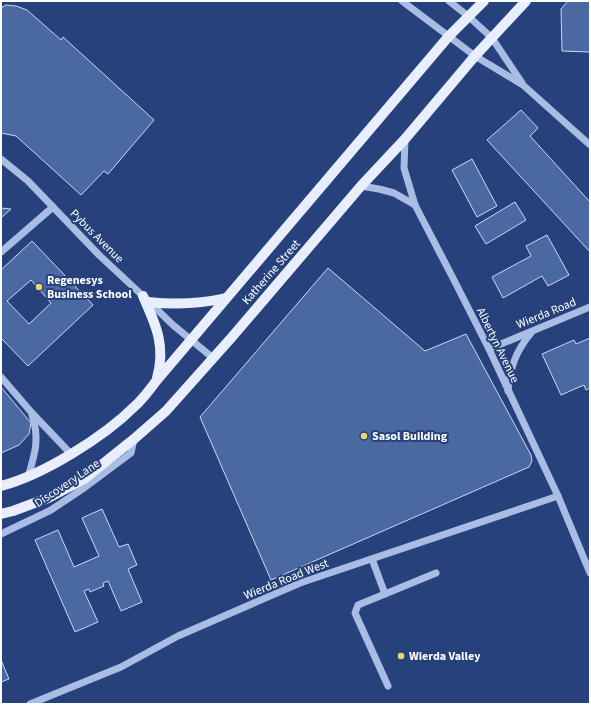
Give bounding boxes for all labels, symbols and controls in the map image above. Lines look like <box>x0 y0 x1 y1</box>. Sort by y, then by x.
street label: Pybus Avenue <box>66 206 127 267</box>
street label: Katherine Street <box>238 236 305 309</box>
place label: Regenesys Business School <box>47 272 132 303</box>
marker: Regenesys Business School <box>34 282 44 292</box>
street label: Wierda Road <box>514 294 579 333</box>
street label: Albertyn Avenue <box>472 305 523 386</box>
place label: Sasol Building <box>372 428 448 445</box>
marker: Sasol Building <box>359 431 369 441</box>
street label: Discovery Lane <box>31 455 103 512</box>
street label: Wierda Road West <box>241 555 331 604</box>
place label: Wierda Valley <box>409 648 481 665</box>
marker: Wierda Valley <box>396 651 406 661</box>

